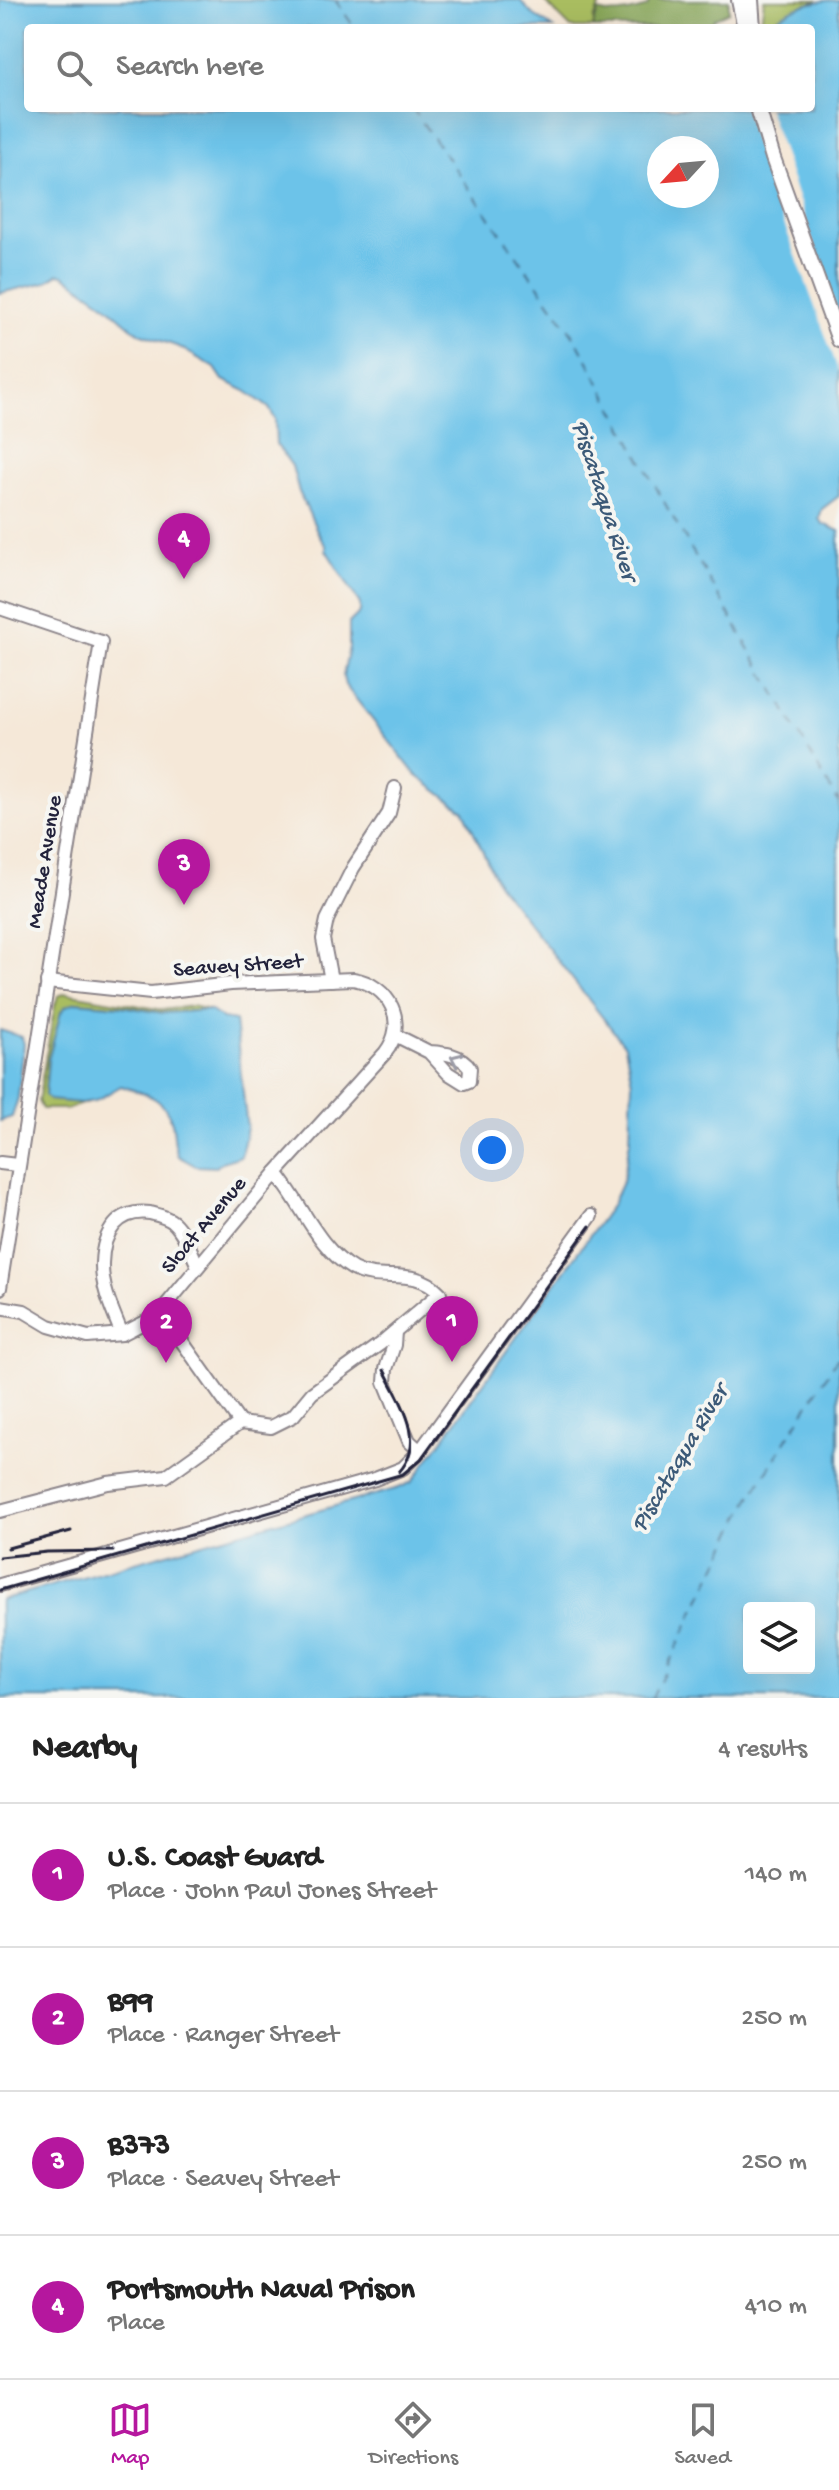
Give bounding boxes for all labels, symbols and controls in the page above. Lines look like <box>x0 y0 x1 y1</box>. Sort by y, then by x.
search box <box>24 24 815 112</box>
icon: search <box>52 46 96 90</box>
text: Search here <box>116 51 264 86</box>
north arrow <box>647 136 719 208</box>
water label: Piscataqua River <box>564 418 644 589</box>
pin: 4 <box>158 513 210 579</box>
street label: Meade Avenue <box>23 793 69 930</box>
pin: 3 <box>158 839 210 905</box>
street label: Seavey Street <box>172 949 306 984</box>
one-way arrow <box>449 1052 463 1069</box>
your location <box>472 1130 512 1170</box>
street label: Sloat Avenue <box>157 1172 254 1280</box>
pin: 1 <box>426 1296 478 1362</box>
pin: 2 <box>140 1297 192 1363</box>
water label: Piscataqua River <box>626 1377 738 1538</box>
map controls <box>743 1602 815 1674</box>
button: layers <box>743 1602 815 1674</box>
text: Nearby <box>32 1730 137 1770</box>
text: 4 results <box>718 1735 807 1766</box>
text: U.S. Coast Guard <box>108 1842 322 1877</box>
text: 1 <box>53 1860 63 1891</box>
text: 140 m <box>745 1860 807 1891</box>
text: Place · John Paul Jones Street <box>108 1877 436 1908</box>
text: B99 <box>108 1986 153 2021</box>
text: 2 <box>52 2004 64 2035</box>
text: 250 m <box>741 2004 807 2035</box>
text: Place · Ranger Street <box>108 2021 339 2052</box>
text: B373 <box>108 2130 170 2165</box>
text: 3 <box>51 2148 65 2179</box>
text: 250 m <box>741 2148 807 2179</box>
text: Place · Seavey Street <box>108 2165 338 2196</box>
text: Portsmouth Naval Prison <box>108 2274 415 2309</box>
text: 4 <box>52 2292 64 2323</box>
text: 410 m <box>745 2292 807 2323</box>
text: Place <box>108 2309 165 2340</box>
tab: Map <box>108 2398 152 2472</box>
tab: Directions <box>369 2398 458 2472</box>
tab: Saved <box>674 2398 731 2472</box>

